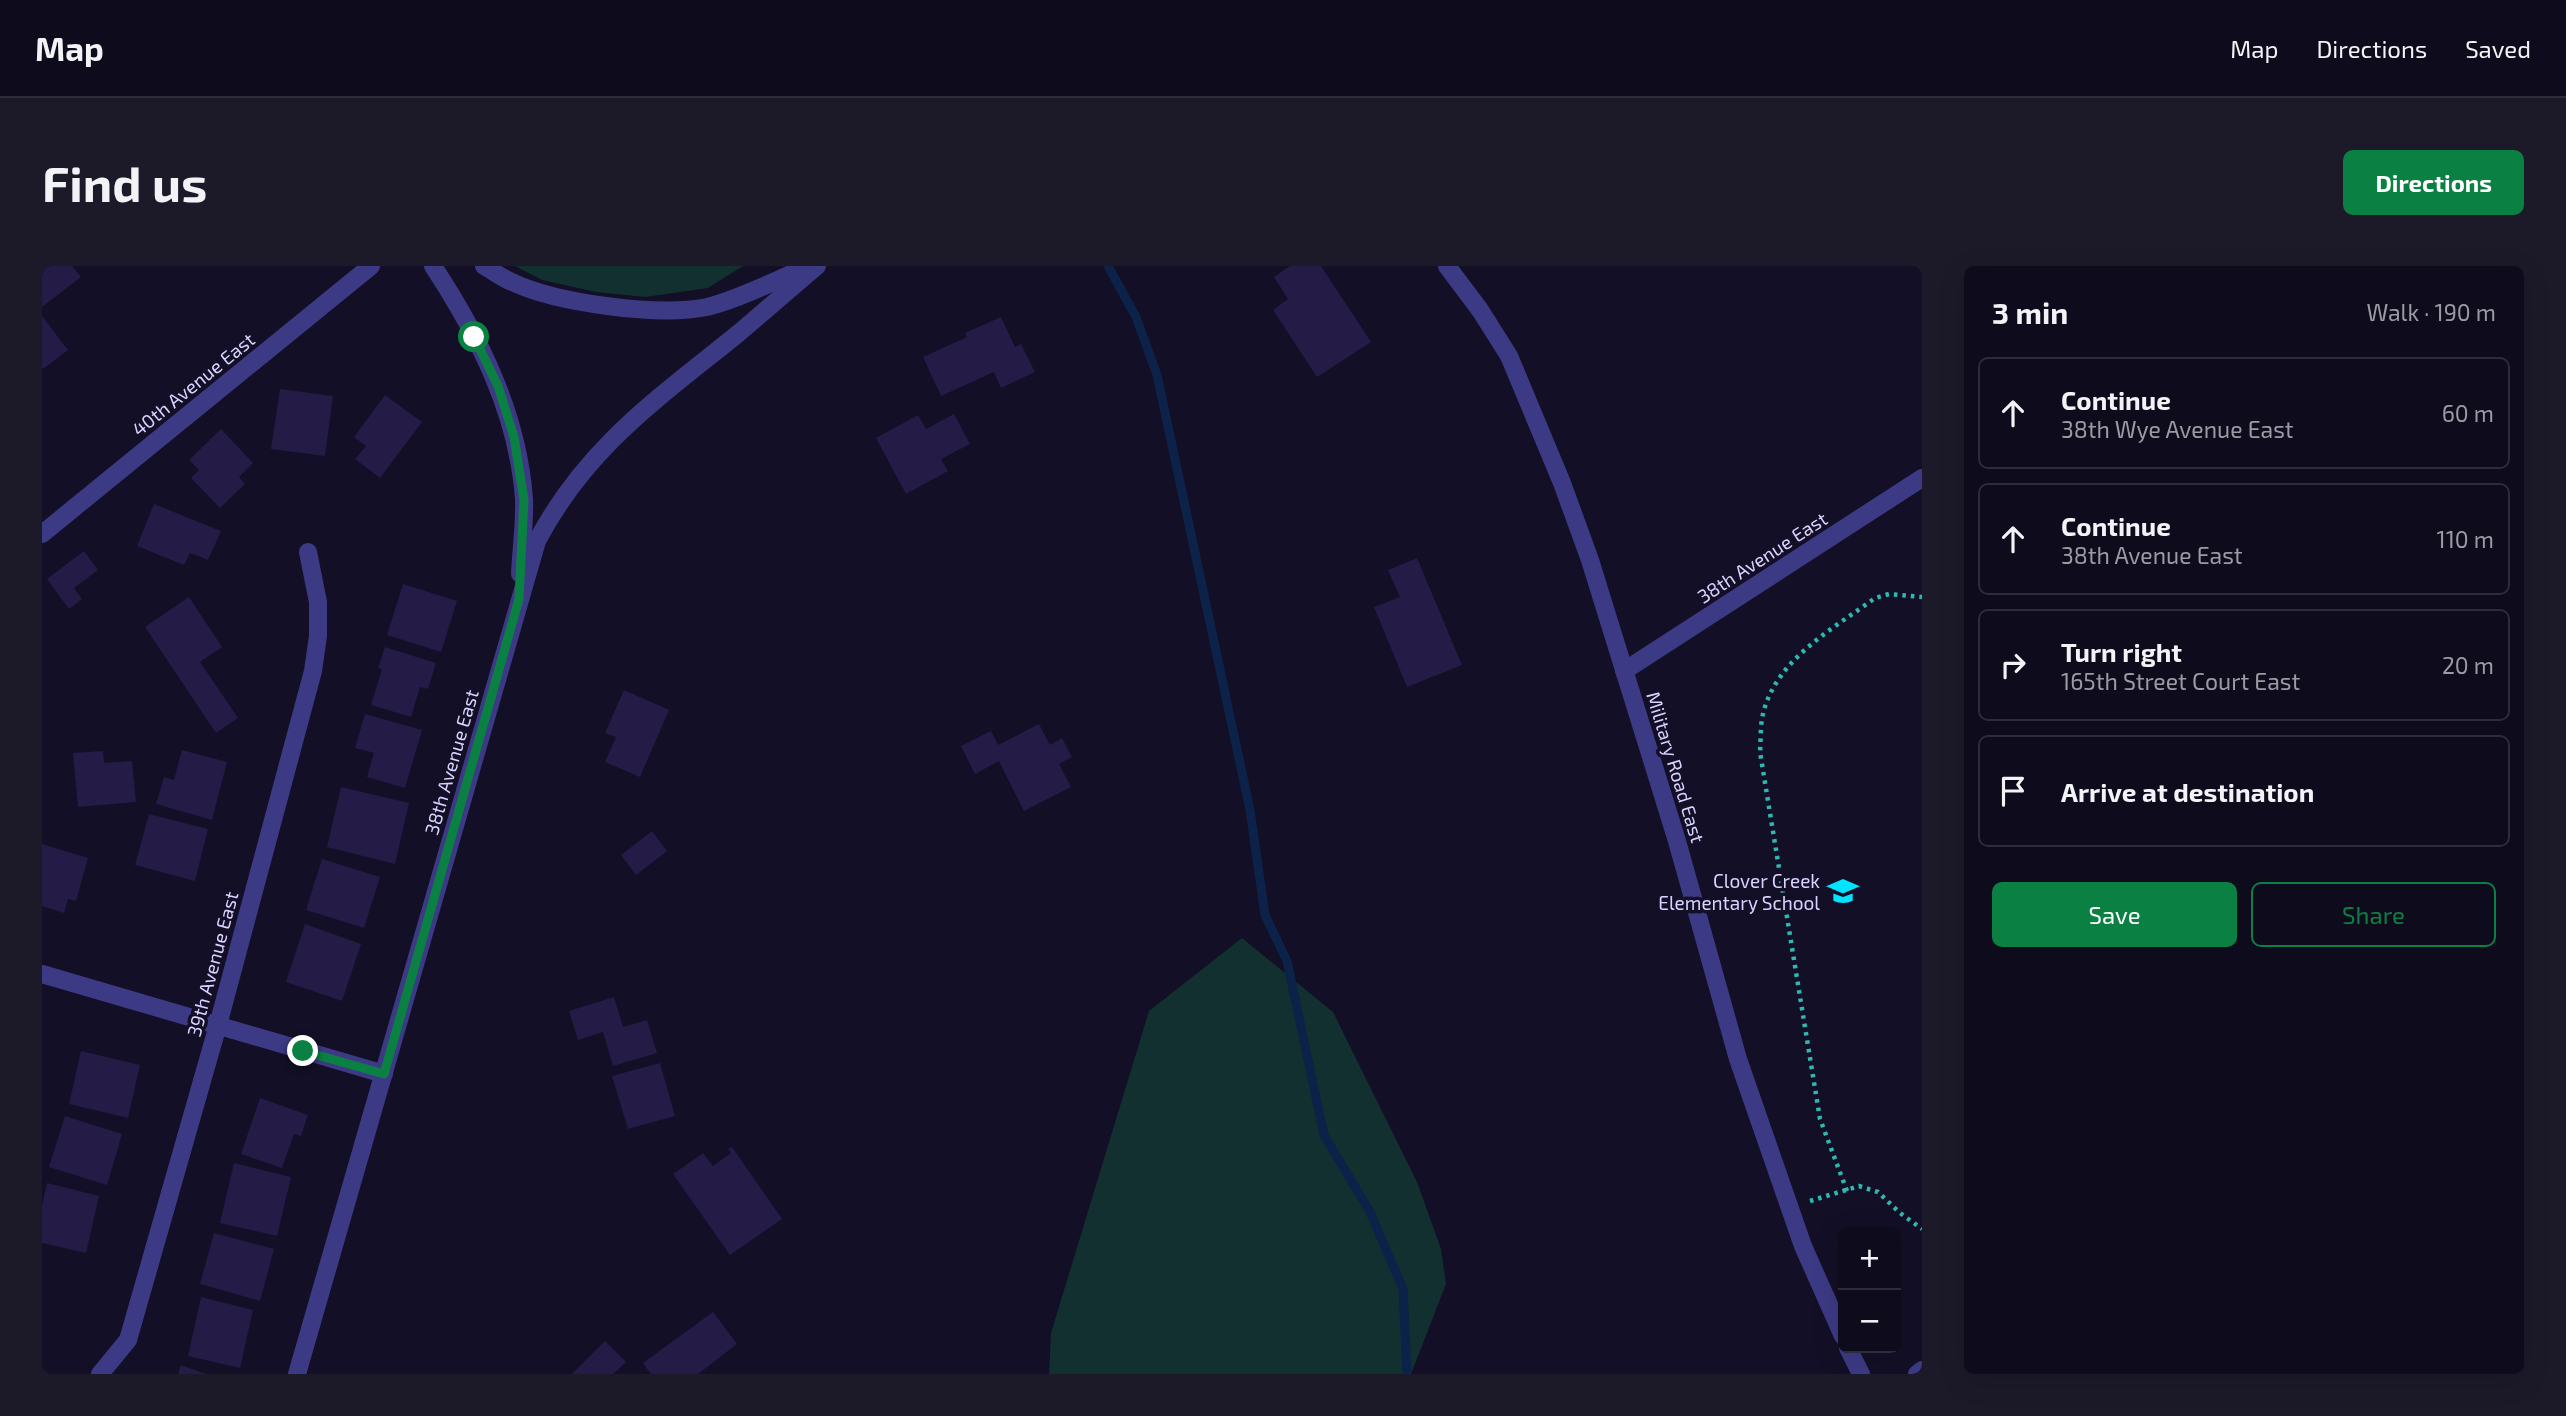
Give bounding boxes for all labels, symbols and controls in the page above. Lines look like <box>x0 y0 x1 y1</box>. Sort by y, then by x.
text: Map <box>35 28 104 68</box>
text: Map <box>2230 34 2278 63</box>
text: Directions <box>2316 34 2427 63</box>
text: Saved <box>2465 34 2531 63</box>
button: Directions <box>2343 150 2524 215</box>
text: Find us <box>42 153 207 212</box>
text: 3 min <box>1992 294 2068 330</box>
text: Walk · 190 m <box>2366 298 2496 326</box>
route start <box>458 321 489 352</box>
street label: 40th Avenue East <box>127 328 259 440</box>
text: Continue <box>2061 384 2171 415</box>
icon: ahead <box>1994 394 2032 432</box>
text: 60 m <box>2442 399 2494 427</box>
text: 38th Wye Avenue East <box>2061 415 2294 443</box>
street label: 38th Avenue East <box>1693 506 1831 608</box>
text: Continue <box>2061 510 2171 541</box>
icon: ahead <box>1994 520 2032 558</box>
text: 110 m <box>2437 525 2494 553</box>
text: 38th Avenue East <box>2061 541 2243 569</box>
text: Turn right <box>2061 636 2182 667</box>
icon: right <box>1994 646 2032 684</box>
text: 20 m <box>2442 651 2494 679</box>
text: 165th Street Court East <box>2061 667 2300 695</box>
street label: 38th Avenue East <box>419 687 483 837</box>
street label: Military Road East <box>1642 689 1710 845</box>
icon: arrive <box>1994 772 2032 810</box>
text: Arrive at destination <box>2061 776 2314 807</box>
place label: Clover Creek Elementary School <box>1658 869 1820 914</box>
school or university icon: Clover Creek Elementary School <box>1826 874 1860 908</box>
button: Save <box>1992 882 2237 947</box>
button: Share <box>2251 882 2496 947</box>
street label: 39th Avenue East <box>182 889 242 1039</box>
route end <box>287 1035 318 1066</box>
map controls <box>1838 1227 1901 1353</box>
button: + <box>1838 1227 1901 1290</box>
button: − <box>1838 1290 1901 1353</box>

